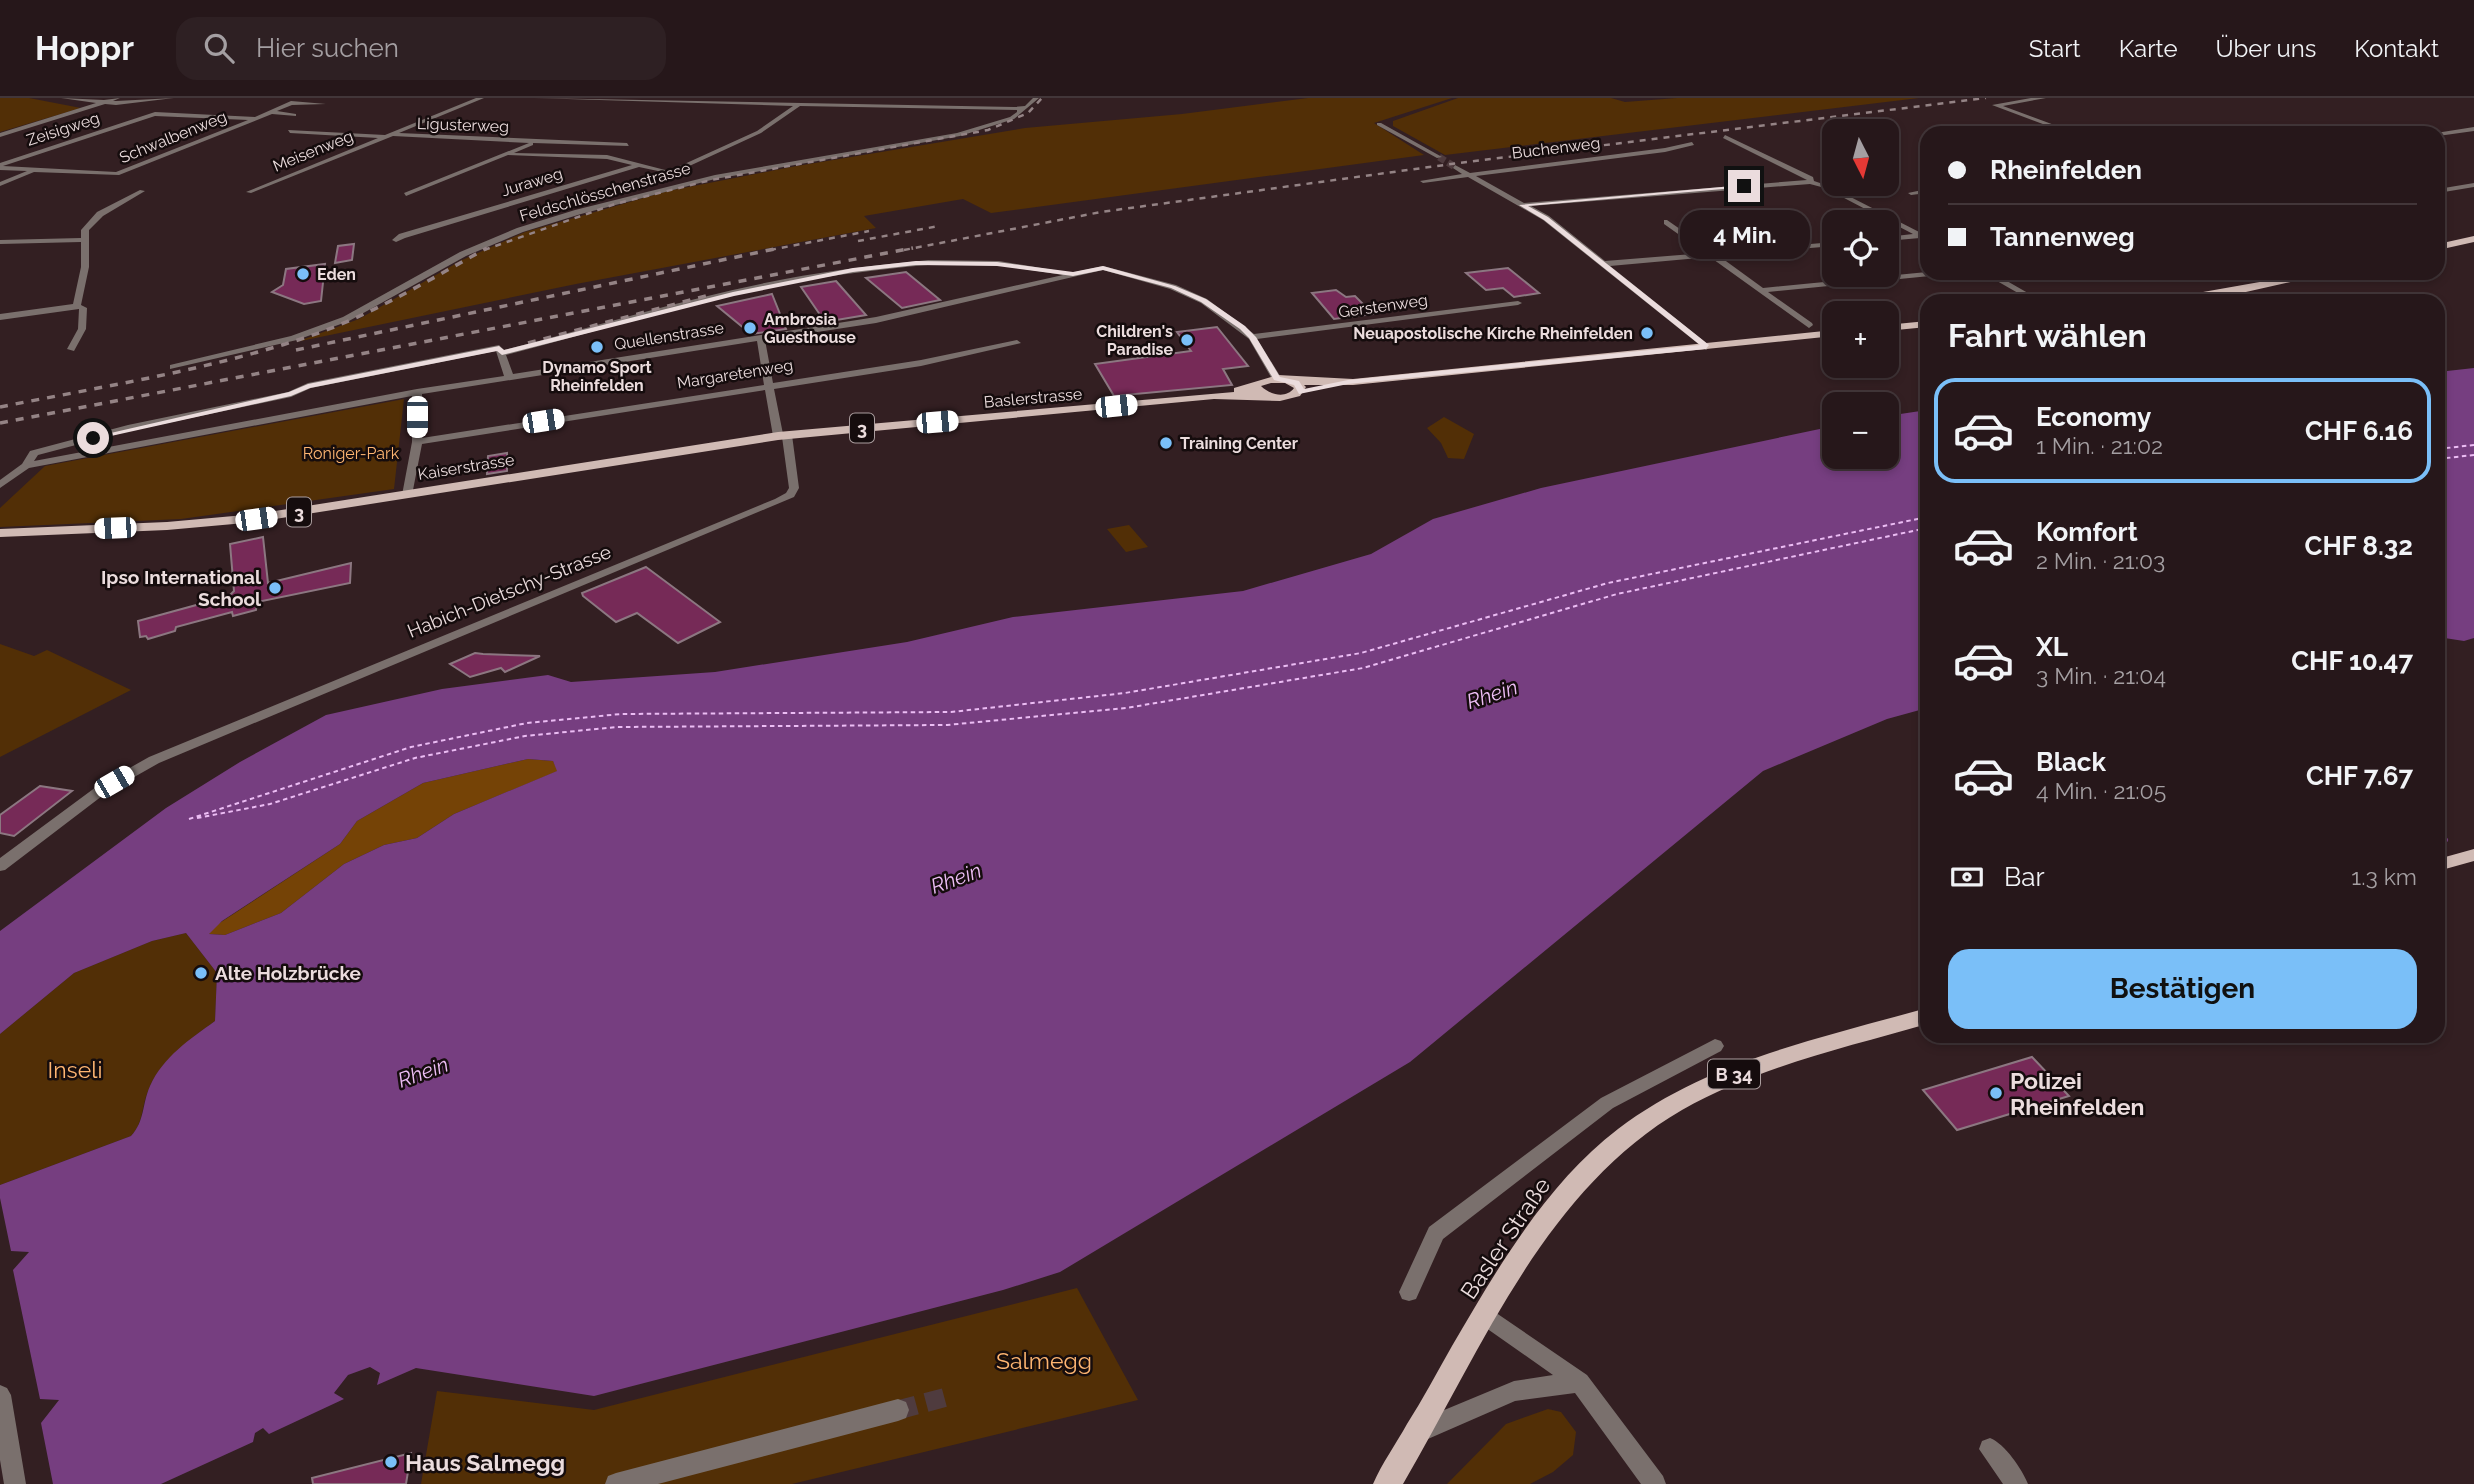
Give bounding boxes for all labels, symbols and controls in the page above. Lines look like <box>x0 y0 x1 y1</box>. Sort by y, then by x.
search box <box>176 17 666 80</box>
text: Hoppr <box>35 29 134 68</box>
icon: search <box>200 29 238 67</box>
text: Hier suchen <box>256 33 399 63</box>
text: Start <box>2029 34 2081 63</box>
text: Karte <box>2119 34 2178 63</box>
text: Über uns <box>2216 34 2316 63</box>
text: Kontakt <box>2354 34 2439 63</box>
street label: Schwalbenweg <box>117 107 229 167</box>
street label: Zeisigweg <box>24 108 102 150</box>
street label: Ligusterweg <box>417 114 509 136</box>
north arrow <box>1822 119 1899 196</box>
map controls <box>1822 119 1899 469</box>
street label: Meisenweg <box>270 126 356 176</box>
street label: Buchenweg <box>1511 133 1601 163</box>
text: Rheinfelden <box>1990 155 2142 185</box>
street label: Feldschlösschenstrasse <box>517 158 693 226</box>
street label: Juraweg <box>499 164 565 200</box>
route end <box>1728 170 1760 202</box>
callout: 4 Min. <box>1679 210 1809 260</box>
button: locate <box>1822 210 1899 287</box>
text: 4 Min. <box>1713 221 1777 248</box>
text: Tannenweg <box>1990 222 2135 252</box>
place label: Eden <box>317 265 356 284</box>
marker: Eden <box>295 266 311 282</box>
street label: Gerstenweg <box>1337 290 1429 322</box>
button: + <box>1822 301 1899 378</box>
place label: Ambrosia Guesthouse <box>764 310 856 347</box>
text: Fahrt wählen <box>1948 317 2147 354</box>
street label: Quellenstrasse <box>613 318 725 354</box>
marker: Ambrosia Guesthouse <box>742 320 758 336</box>
place label: Children's Paradise <box>1096 322 1173 359</box>
place label: Neuapostolische Kirche Rheinfelden <box>1353 324 1633 343</box>
marker: Neuapostolische Kirche Rheinfelden <box>1639 325 1655 341</box>
marker: Children's Paradise <box>1179 332 1195 348</box>
marker: Dynamo Sport Rheinfelden <box>589 339 605 355</box>
street label: Margaretenweg <box>676 355 794 393</box>
place label: Dynamo Sport Rheinfelden <box>542 358 652 395</box>
street label: Baslerstrasse <box>983 384 1083 412</box>
button: − <box>1822 392 1899 469</box>
car <box>1095 393 1138 419</box>
car <box>407 396 428 438</box>
icon: car <box>1952 399 2015 462</box>
text: Economy <box>2036 402 2151 432</box>
car <box>521 407 566 435</box>
car <box>916 410 959 434</box>
road number: 3 <box>850 414 874 442</box>
text: CHF 6.16 <box>2305 416 2413 446</box>
route start <box>77 422 109 454</box>
text: 1 Min. · 21:02 <box>2036 432 2163 459</box>
place label: Training Center <box>1180 434 1298 453</box>
marker: Training Center <box>1158 435 1174 451</box>
park label: Roniger-Park <box>303 444 400 463</box>
street label: Kaiserstrasse <box>416 450 516 484</box>
road number: 3 <box>287 498 311 526</box>
car <box>234 506 279 532</box>
icon: car <box>1952 514 2015 577</box>
car <box>94 517 137 539</box>
text: Komfort <box>2036 517 2138 547</box>
text: CHF 8.32 <box>2305 531 2413 561</box>
street label: Habich-Dietschy-Strasse <box>404 540 614 642</box>
text: 2 Min. · 21:03 <box>2036 547 2165 574</box>
place label: Ipso International School <box>101 566 262 610</box>
marker: Ipso International School <box>267 580 283 596</box>
icon: car <box>1952 629 2015 692</box>
text: XL <box>2036 632 2068 662</box>
text: CHF 10.47 <box>2291 646 2413 676</box>
text: 3 Min. · 21:04 <box>2036 662 2166 689</box>
water label: Rhein <box>1463 674 1521 714</box>
icon: car <box>1952 744 2015 807</box>
text: Black <box>2036 747 2106 777</box>
text: CHF 7.67 <box>2306 761 2413 791</box>
car <box>91 762 138 802</box>
text: 4 Min. · 21:05 <box>2036 777 2166 804</box>
water label: Rhein <box>927 857 985 899</box>
icon: cash <box>1948 858 1986 896</box>
text: Bar <box>2004 862 2045 892</box>
text: 1.3 km <box>2351 863 2417 890</box>
button: Bestätigen <box>1948 949 2417 1029</box>
place label: Alte Holzbrücke <box>215 962 361 984</box>
marker: Alte Holzbrücke <box>193 965 209 981</box>
water label: Rhein <box>394 1051 452 1093</box>
park label: Inseli <box>48 1056 103 1083</box>
road number: B 34 <box>1708 1059 1760 1088</box>
place label: Polizei Rheinfelden <box>2010 1067 2144 1120</box>
marker: Polizei Rheinfelden <box>1988 1085 2004 1101</box>
street label: Basler Straße <box>1455 1172 1555 1304</box>
park label: Salmegg <box>996 1347 1092 1374</box>
place label: Haus Salmegg <box>405 1449 565 1476</box>
marker: Haus Salmegg <box>383 1454 399 1470</box>

